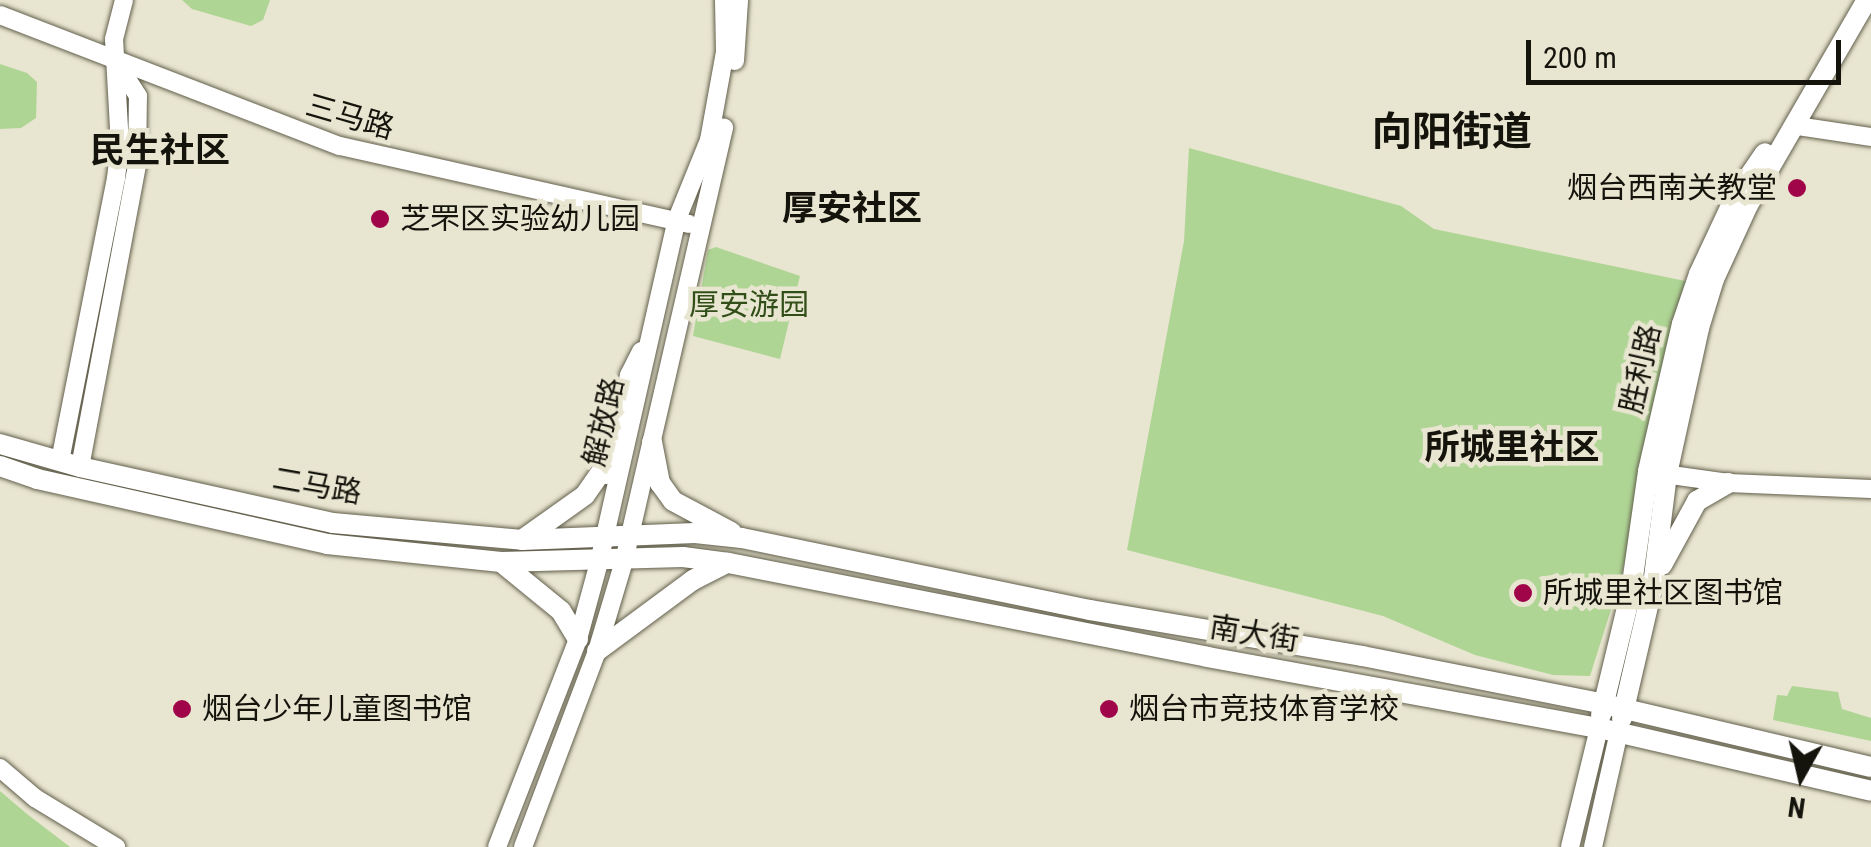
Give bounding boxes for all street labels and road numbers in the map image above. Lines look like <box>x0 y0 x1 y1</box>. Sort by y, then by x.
street label: 三马路 <box>302 87 398 147</box>
street label: 胜利路 <box>1613 321 1669 417</box>
street label: 解放路 <box>576 374 632 470</box>
street label: 二马路 <box>270 460 364 512</box>
street label: 南大街 <box>1207 609 1301 659</box>

